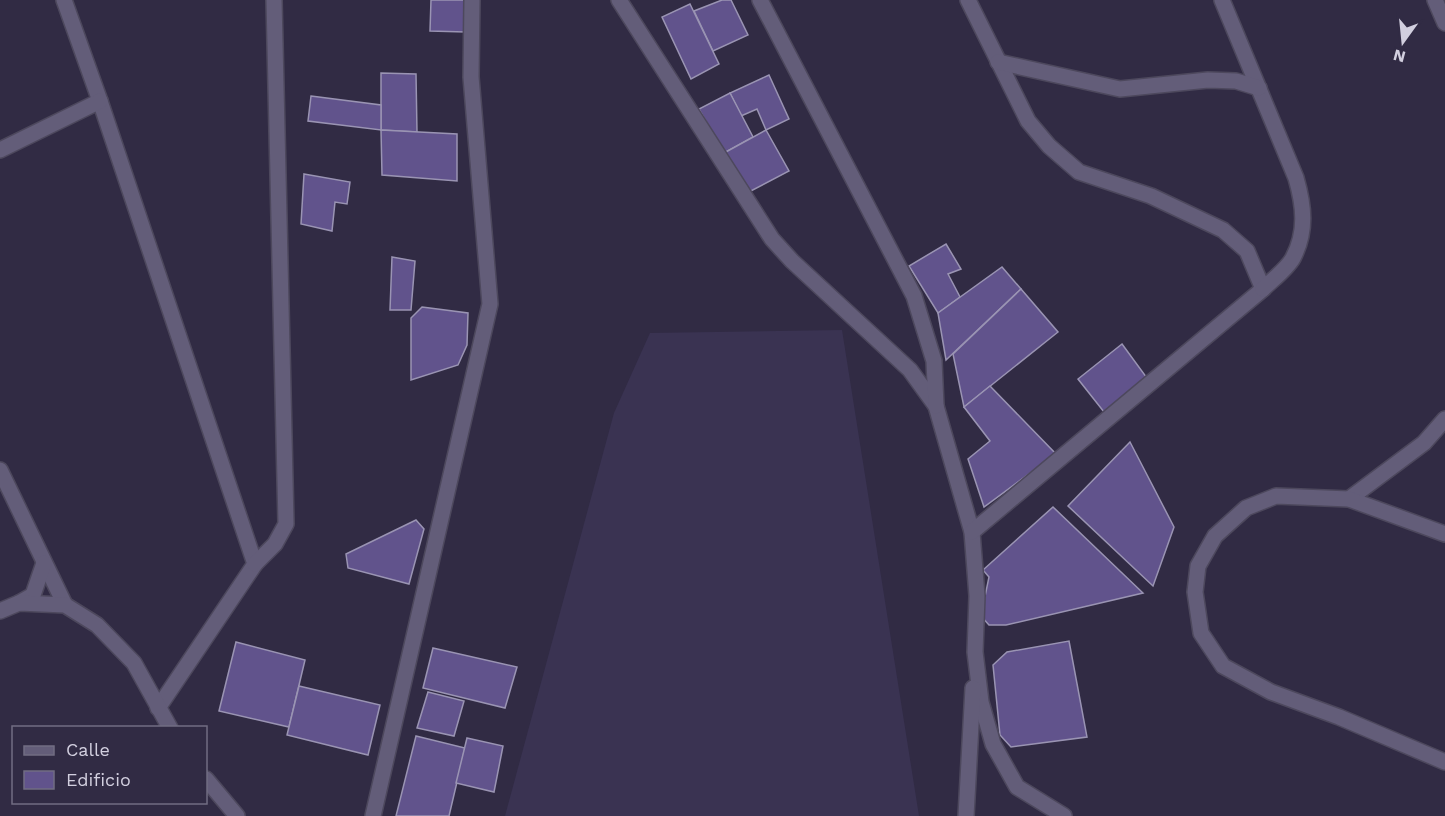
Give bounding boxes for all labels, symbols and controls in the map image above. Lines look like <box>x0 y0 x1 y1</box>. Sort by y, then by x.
north arrow <box>1373 12 1433 72</box>
text: N <box>1391 45 1407 67</box>
legend <box>12 726 207 804</box>
text: Calle <box>66 739 110 760</box>
text: Edificio <box>66 769 131 790</box>

